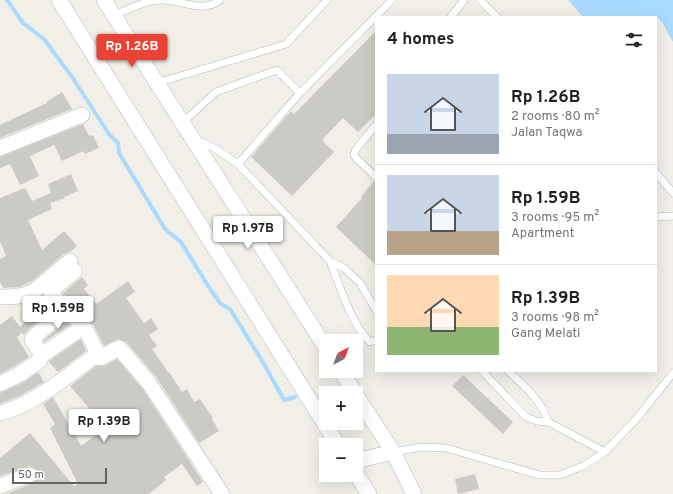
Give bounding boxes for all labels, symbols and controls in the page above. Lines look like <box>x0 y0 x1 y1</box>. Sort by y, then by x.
text: 4 homes <box>387 29 454 51</box>
icon: filters <box>623 29 645 51</box>
pin: Rp 1.26B <box>91 34 173 68</box>
text: Rp 1.26B <box>105 39 159 55</box>
text: Rp 1.26B <box>511 87 580 109</box>
icon: home <box>419 90 467 138</box>
text: 2 rooms · 80 m² <box>511 109 600 125</box>
text: Jalan Taqwa <box>511 125 582 141</box>
text: Rp 1.59B <box>511 188 580 210</box>
icon: home <box>419 191 467 239</box>
text: 3 rooms · 95 m² <box>511 210 599 226</box>
pin: Rp 1.97B <box>207 216 289 250</box>
text: Rp 1.97B <box>222 221 274 237</box>
text: Apartment <box>511 226 574 242</box>
text: Rp 1.39B <box>511 288 580 310</box>
icon: home <box>419 291 467 339</box>
pin: Rp 1.59B <box>17 296 99 330</box>
text: Rp 1.59B <box>31 301 85 317</box>
text: 3 rooms · 98 m² <box>511 310 599 326</box>
text: Gang Melati <box>511 326 580 342</box>
north arrow <box>319 334 363 378</box>
map controls <box>319 334 363 482</box>
button: + <box>319 386 363 430</box>
pin: Rp 1.39B <box>63 409 145 443</box>
text: Rp 1.39B <box>78 414 130 430</box>
button: − <box>319 438 363 482</box>
scale bar <box>12 466 107 485</box>
text: 50 m <box>18 468 44 482</box>

